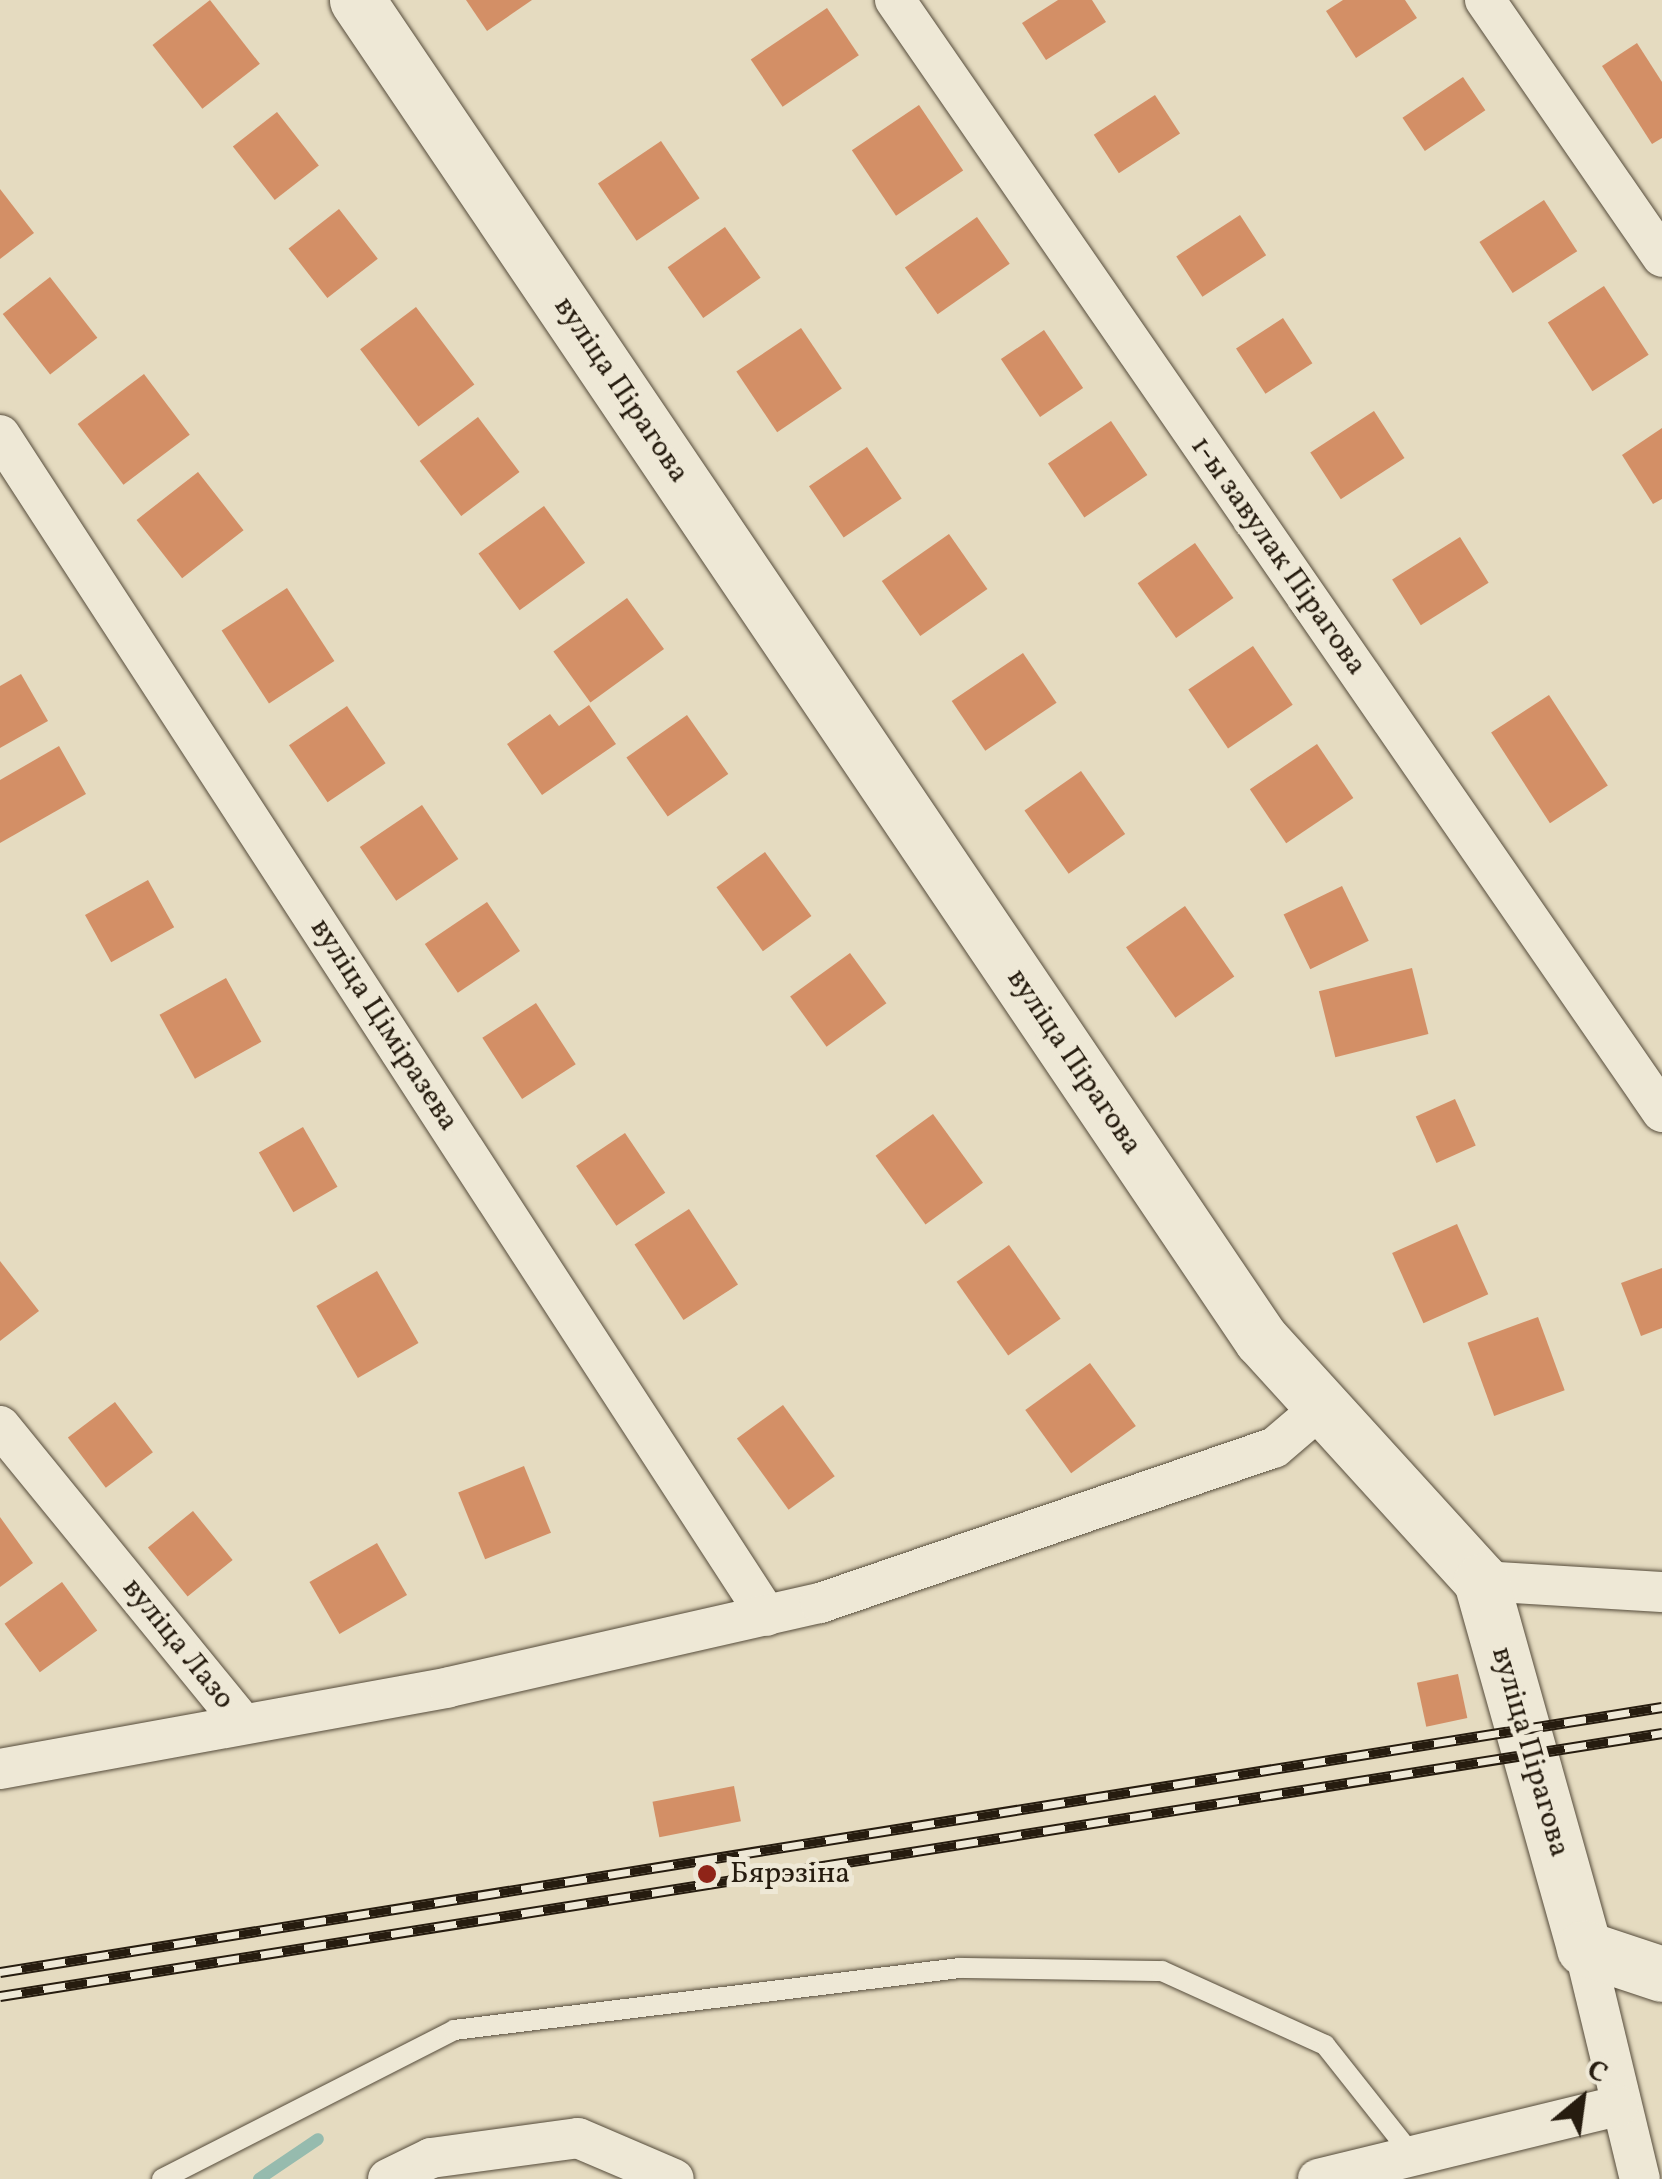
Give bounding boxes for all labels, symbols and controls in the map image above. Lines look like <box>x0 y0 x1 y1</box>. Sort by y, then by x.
street label: вуліца Пірагова <box>546 290 696 490</box>
street label: 1-ы завулак Пірагова <box>1182 430 1374 682</box>
street label: вуліца Ціміразева <box>302 912 466 1138</box>
street label: вуліца Пірагова <box>999 962 1149 1162</box>
street label: вуліца Лазо <box>114 1571 242 1717</box>
street label: вуліца Пірагова <box>1483 1643 1577 1861</box>
place label: Бярэзіна <box>730 1856 850 1892</box>
marker: Бярэзіна <box>694 1861 720 1887</box>
north arrow <box>1532 2049 1632 2149</box>
text: С <box>1579 2051 1614 2094</box>

